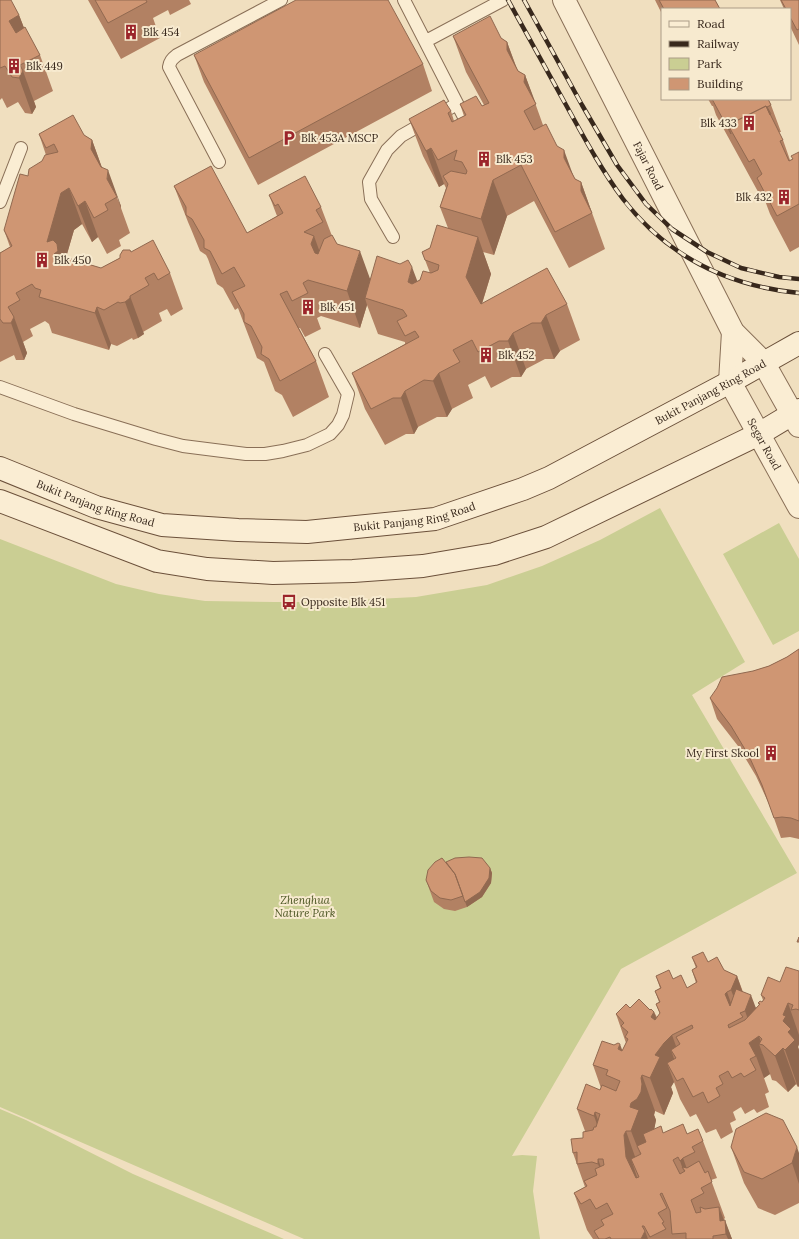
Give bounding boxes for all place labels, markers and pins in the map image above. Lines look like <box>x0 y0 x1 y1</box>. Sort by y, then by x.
building icon: Blk 454 <box>122 23 140 41</box>
place label: Blk 454 <box>143 25 179 39</box>
building icon: Blk 449 <box>5 57 23 75</box>
place label: Blk 449 <box>26 59 63 73</box>
building icon: Blk 433 <box>740 114 758 132</box>
place label: Blk 433 <box>700 116 737 130</box>
parking icon: Blk 453A MSCP <box>280 129 298 147</box>
place label: Blk 453A MSCP <box>301 131 378 145</box>
building icon: Blk 453 <box>475 150 493 168</box>
place label: Blk 453 <box>496 152 533 166</box>
building icon: Blk 432 <box>775 188 793 206</box>
place label: Blk 432 <box>735 190 772 204</box>
building icon: Blk 450 <box>33 251 51 269</box>
place label: Blk 450 <box>54 253 91 267</box>
building icon: Blk 451 <box>299 298 317 316</box>
place label: Blk 451 <box>320 300 355 314</box>
building icon: Blk 452 <box>477 346 495 364</box>
place label: Blk 452 <box>498 348 534 362</box>
bus stop icon: Opposite Blk 451 <box>280 593 298 611</box>
place label: Opposite Blk 451 <box>301 595 385 609</box>
building icon: My First Skool <box>762 744 780 762</box>
place label: My First Skool <box>686 746 759 760</box>

